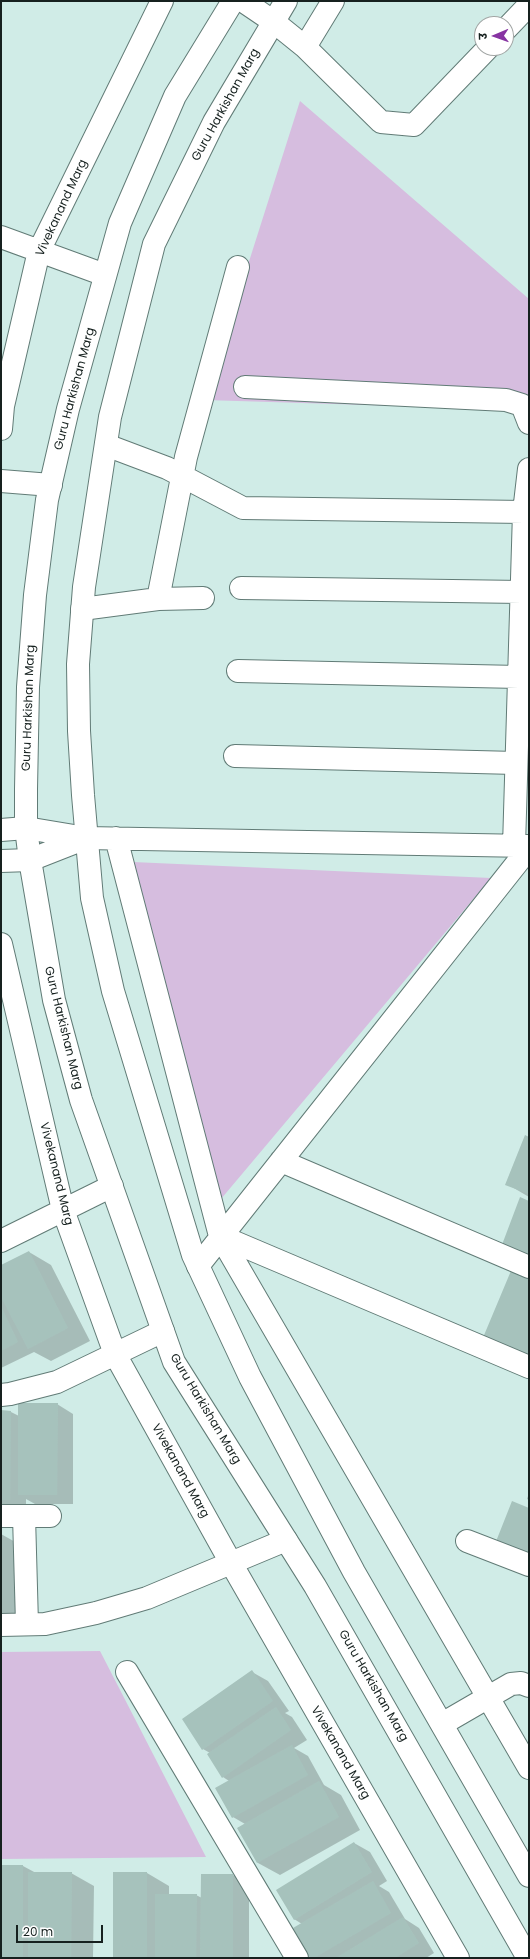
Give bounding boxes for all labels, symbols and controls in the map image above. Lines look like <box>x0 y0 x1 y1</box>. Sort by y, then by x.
north arrow <box>474 16 514 56</box>
text: उ <box>475 33 491 40</box>
street label: Guru Harkishan Marg <box>189 46 263 164</box>
street label: Vivekanand Marg <box>33 157 91 259</box>
street label: Guru Harkishan Marg <box>52 326 98 452</box>
street label: Guru Harkishan Marg <box>20 645 38 771</box>
street label: Guru Harkishan Marg <box>41 965 85 1091</box>
street label: Vivekanand Marg <box>36 1121 76 1227</box>
street label: Guru Harkishan Marg <box>166 1351 244 1467</box>
street label: Vivekanand Marg <box>148 1421 212 1521</box>
street label: Guru Harkishan Marg <box>335 1628 411 1744</box>
street label: Vivekanand Marg <box>307 1704 373 1802</box>
scale bar <box>18 1917 105 1943</box>
text: 20 m <box>23 1923 53 1940</box>

